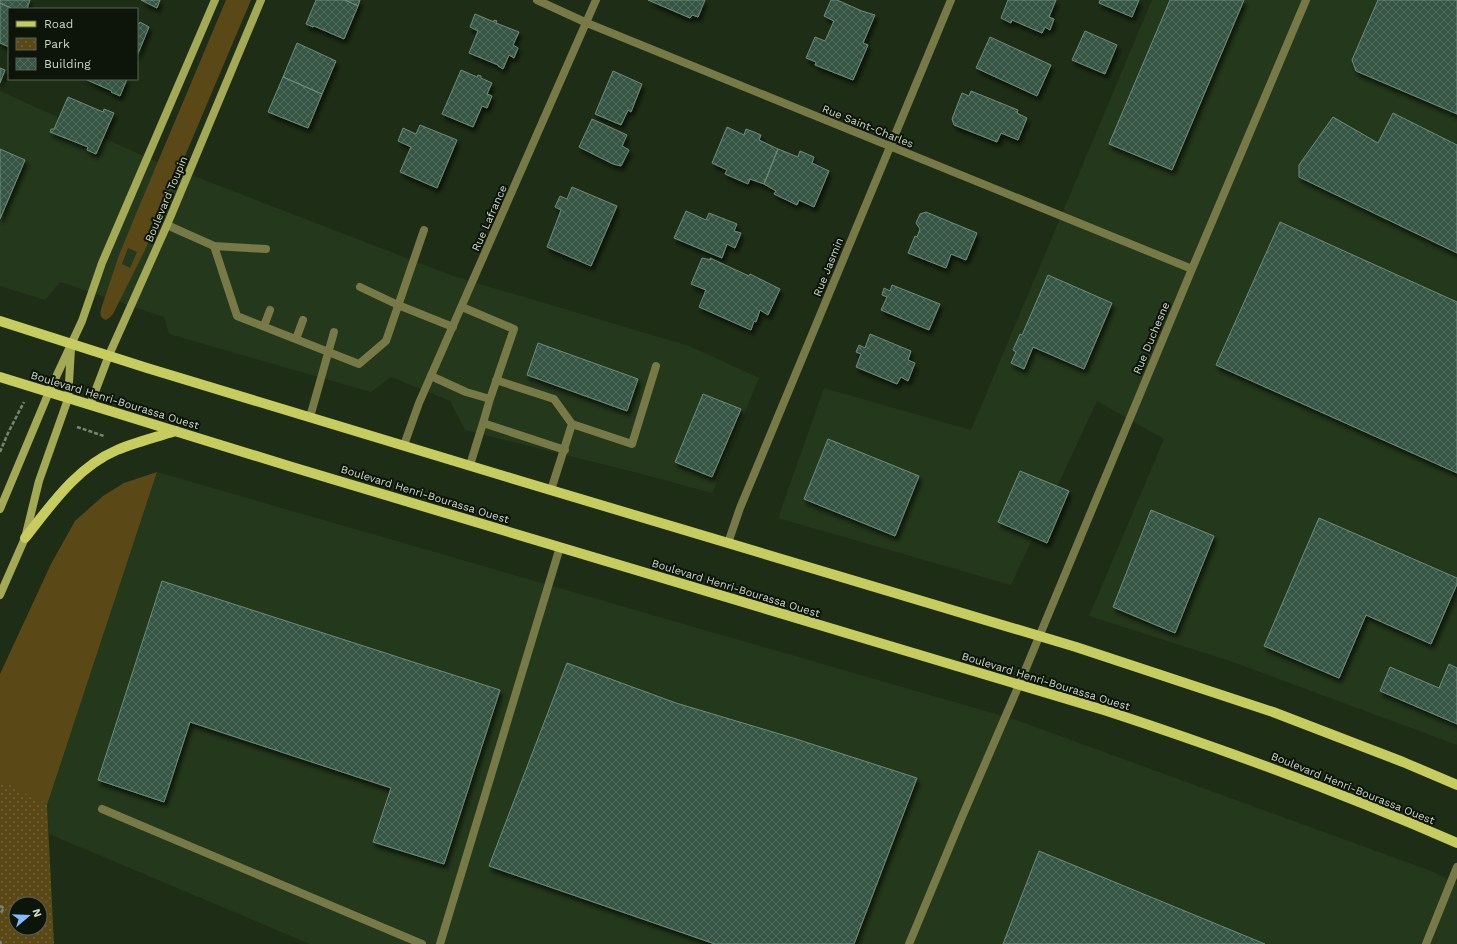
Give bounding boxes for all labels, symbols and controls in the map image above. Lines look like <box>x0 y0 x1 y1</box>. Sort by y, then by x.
legend <box>8 8 138 80</box>
text: Road <box>44 17 73 31</box>
text: Park <box>44 37 70 51</box>
text: Building <box>44 57 91 71</box>
street label: Rue Saint-Charles <box>820 102 916 151</box>
street label: Boulevard Toupin <box>142 154 190 244</box>
street label: Rue Lafrance <box>469 183 510 253</box>
street label: Rue Jasmin <box>811 236 846 298</box>
street label: Rue Duchesne <box>1130 300 1173 376</box>
street label: Boulevard Henri-Bourassa Ouest <box>29 369 201 432</box>
street label: Boulevard Henri-Bourassa Ouest <box>339 463 511 526</box>
street label: Boulevard Henri-Bourassa Ouest <box>650 557 822 620</box>
street label: Boulevard Henri-Bourassa Ouest <box>960 650 1132 713</box>
street label: Boulevard Henri-Bourassa Ouest <box>1269 750 1437 827</box>
north arrow <box>8 896 48 936</box>
text: N <box>30 907 44 919</box>

